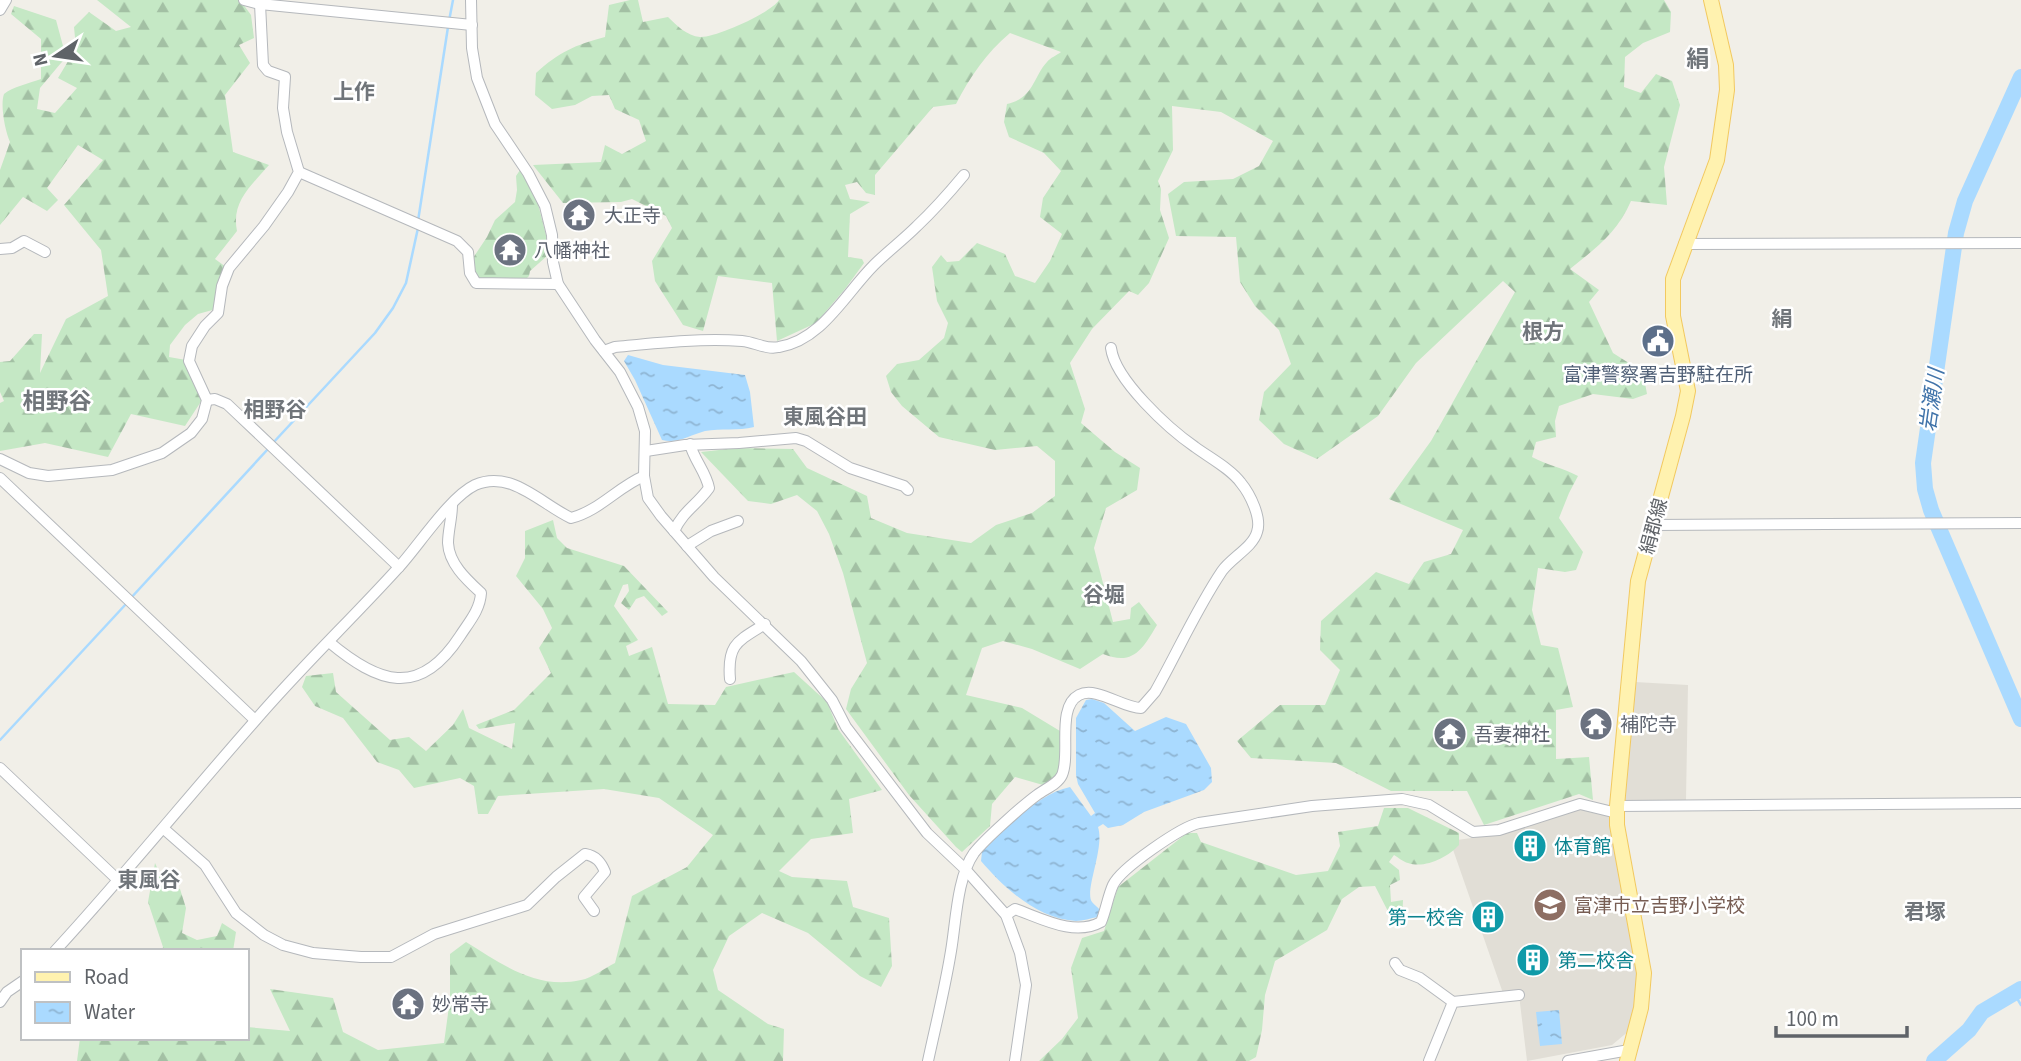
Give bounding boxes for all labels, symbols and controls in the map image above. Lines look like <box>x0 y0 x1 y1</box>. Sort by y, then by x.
north arrow <box>21 21 91 91</box>
district label: 絹 <box>1687 43 1710 76</box>
text: N <box>26 50 55 69</box>
district label: 上作 <box>333 77 375 107</box>
temple icon: 大正寺 <box>560 196 598 234</box>
place label: 大正寺 <box>604 203 661 230</box>
temple icon: 八幡神社 <box>491 231 529 269</box>
place label: 八幡神社 <box>534 238 610 265</box>
district label: 絹 <box>1772 304 1793 334</box>
district label: 根方 <box>1522 317 1564 347</box>
public building icon: 富津警察署吉野駐在所 <box>1639 322 1677 360</box>
place label: 富津警察署吉野駐在所 <box>1563 362 1753 389</box>
water label: 岩瀬川 <box>1913 365 1952 433</box>
district label: 相野谷 <box>23 385 92 418</box>
district label: 相野谷 <box>244 395 307 425</box>
district label: 東風谷田 <box>783 402 867 432</box>
street label: 絹郡線 <box>1634 495 1675 557</box>
district label: 谷堀 <box>1083 580 1125 610</box>
temple icon: 補陀寺 <box>1577 705 1615 743</box>
place label: 補陀寺 <box>1620 712 1677 739</box>
temple icon: 吾妻神社 <box>1431 715 1469 753</box>
place label: 吾妻神社 <box>1474 722 1550 749</box>
building icon: 体育館 <box>1511 827 1549 865</box>
place label: 体育館 <box>1554 834 1611 861</box>
district label: 東風谷 <box>118 865 181 895</box>
school or university icon: 富津市立吉野小学校 <box>1531 886 1569 924</box>
place label: 富津市立吉野小学校 <box>1574 893 1745 920</box>
district label: 君塚 <box>1904 897 1946 927</box>
building icon: 第一校舎 <box>1469 898 1507 936</box>
place label: 第一校舎 <box>1388 905 1464 932</box>
building icon: 第二校舎 <box>1514 941 1552 979</box>
place label: 第二校舎 <box>1558 948 1634 975</box>
legend <box>21 949 248 1040</box>
text: Road <box>84 962 129 992</box>
temple icon: 妙常寺 <box>389 985 427 1023</box>
place label: 妙常寺 <box>432 992 489 1019</box>
scale bar <box>1776 995 1907 1038</box>
text: Water <box>84 997 136 1027</box>
text: 100 m <box>1786 1004 1839 1034</box>

